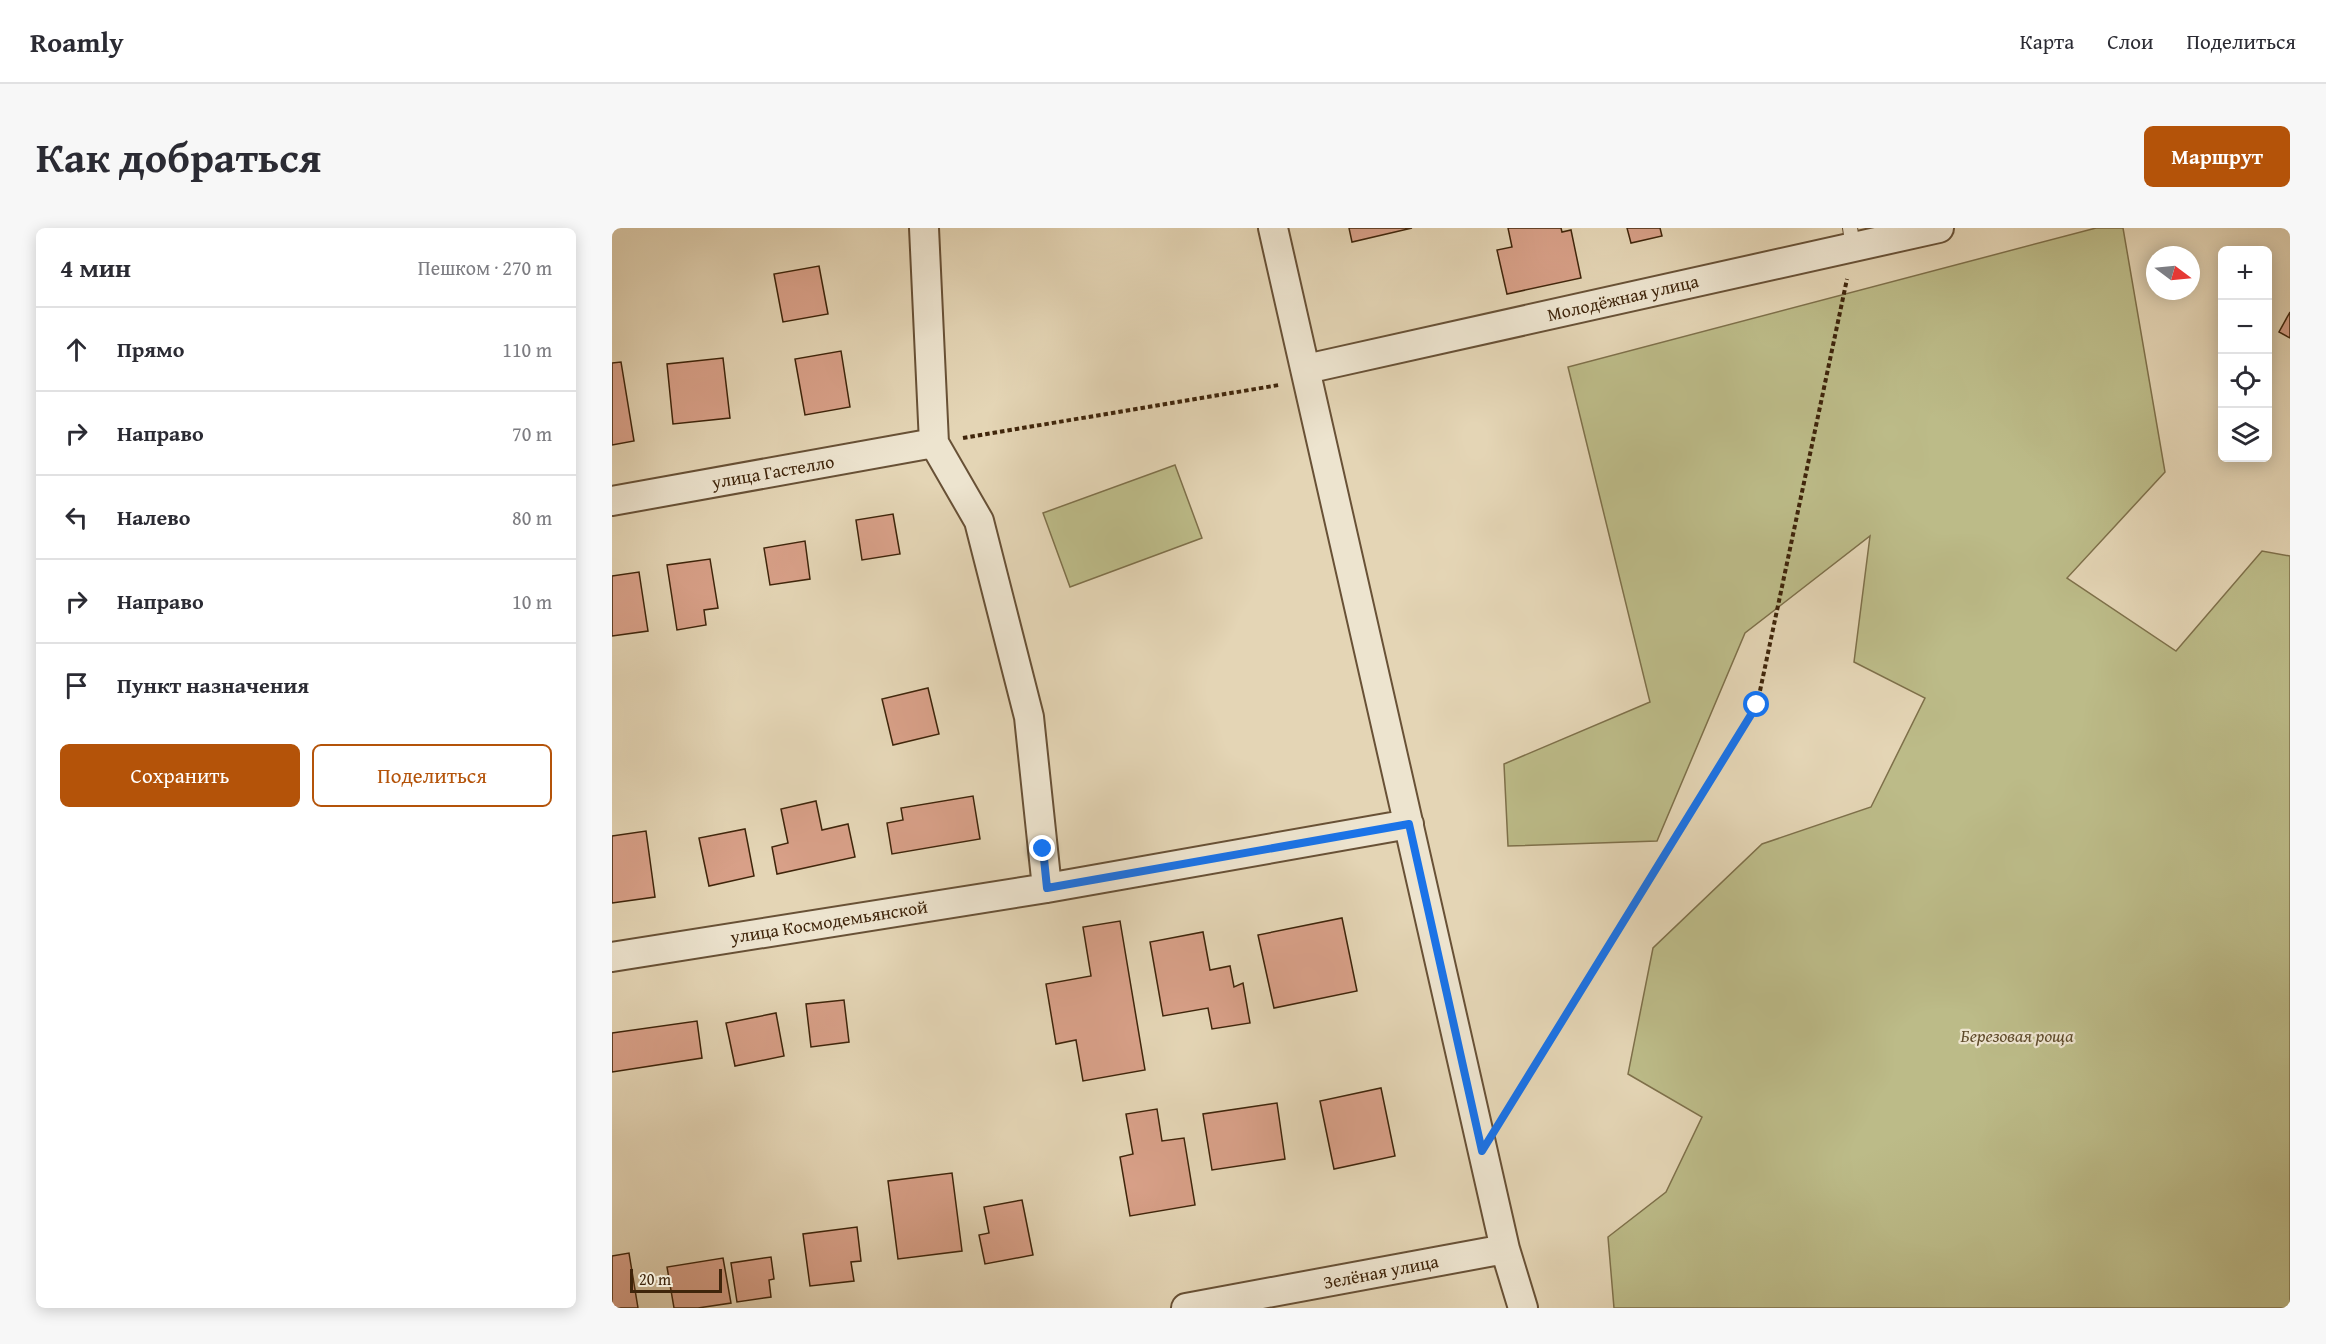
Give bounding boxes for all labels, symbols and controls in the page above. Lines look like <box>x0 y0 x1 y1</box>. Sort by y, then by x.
text: Roamly <box>30 21 124 62</box>
text: Карта <box>2020 26 2074 57</box>
text: Слои <box>2107 26 2153 57</box>
text: Поделиться <box>2186 26 2296 57</box>
text: Как добраться <box>36 126 321 187</box>
button: Маршрут <box>2144 126 2290 187</box>
north arrow <box>2146 246 2200 300</box>
map controls <box>2218 246 2272 462</box>
button: + <box>2218 246 2272 300</box>
text: 4 мин <box>60 248 131 287</box>
text: Пешком · 270 m <box>418 253 552 282</box>
street label: Молодёжная улица <box>1545 267 1702 328</box>
button: − <box>2218 300 2272 354</box>
icon: ahead <box>60 333 93 366</box>
text: Прямо <box>117 333 184 365</box>
text: 110 m <box>502 335 552 364</box>
button: locate <box>2218 354 2272 408</box>
button: layers <box>2218 408 2272 462</box>
icon: right <box>60 417 93 450</box>
text: Направо <box>117 417 204 449</box>
text: 70 m <box>512 419 552 448</box>
street label: улица Гастелло <box>709 447 836 496</box>
icon: left <box>60 501 93 534</box>
text: Налево <box>117 501 190 533</box>
text: 80 m <box>512 503 552 532</box>
icon: right <box>60 585 93 618</box>
text: Направо <box>117 585 204 617</box>
text: 10 m <box>512 587 552 616</box>
icon: arrive <box>60 669 93 702</box>
text: Пункт назначения <box>117 669 309 701</box>
route start <box>1743 691 1769 717</box>
button: Сохранить <box>60 744 300 807</box>
button: Поделиться <box>312 744 552 807</box>
route end <box>1029 835 1055 861</box>
street label: улица Космодемьянской <box>727 893 930 951</box>
park label: Березовая роща <box>1961 1022 2074 1049</box>
street label: Зелёная улица <box>1321 1247 1441 1296</box>
scale bar <box>630 1266 722 1294</box>
text: 20 m <box>639 1267 671 1291</box>

